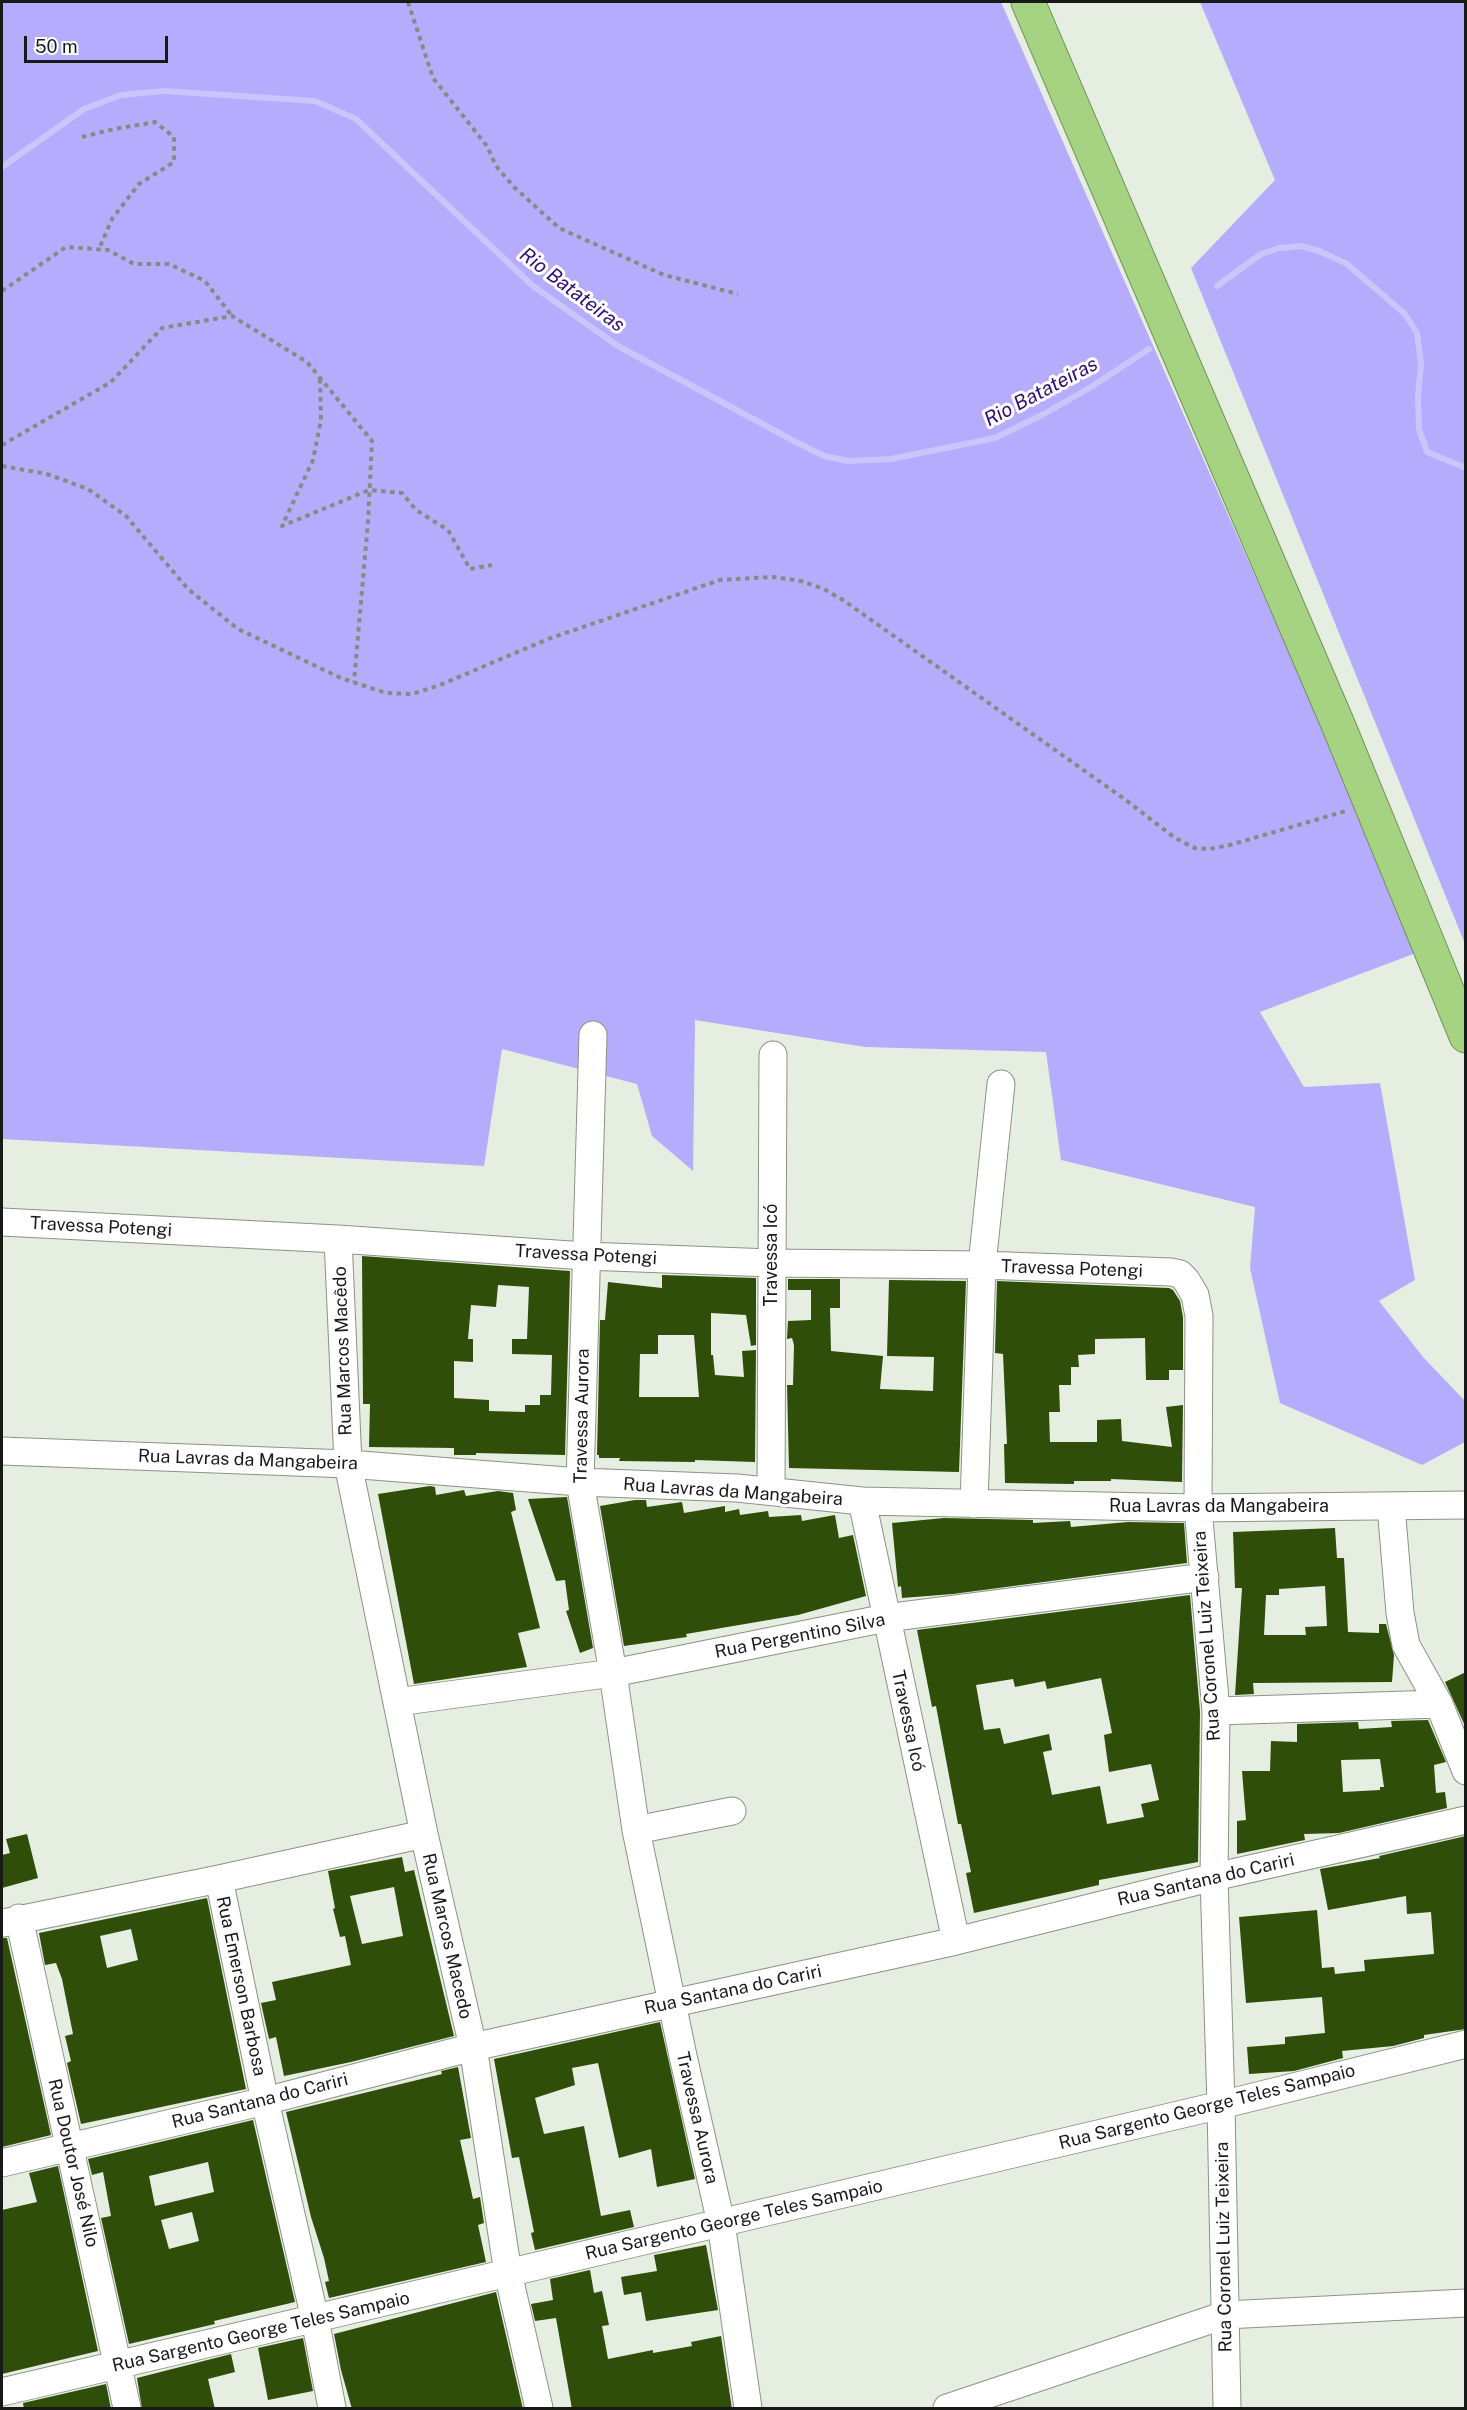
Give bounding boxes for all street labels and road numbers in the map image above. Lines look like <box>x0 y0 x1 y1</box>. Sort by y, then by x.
street label: Travessa Icó <box>760 1204 782 1306</box>
street label: Travessa Potengi <box>29 1212 173 1242</box>
street label: Travessa Potengi <box>514 1240 658 1270</box>
street label: Travessa Potengi <box>1001 1256 1143 1282</box>
street label: Rua Marcos Macêdo <box>329 1266 357 1436</box>
street label: Travessa Aurora <box>570 1348 594 1484</box>
street label: Rua Lavras da Mangabeira <box>138 1445 358 1475</box>
street label: Rua Lavras da Mangabeira <box>622 1474 844 1510</box>
street label: Rua Lavras da Mangabeira <box>1109 1495 1329 1517</box>
street label: Rua Coronel Luiz Teixeira <box>1189 1530 1225 1742</box>
street label: Rua Pergentino Silva <box>713 1609 887 1663</box>
street label: Travessa Icó <box>887 1668 929 1774</box>
street label: Rua Santana do Cariri <box>1115 1849 1297 1911</box>
street label: Rua Marcos Macedo <box>417 1851 477 2021</box>
street label: Rua Emerson Barbosa <box>211 1894 271 2078</box>
street label: Rua Santana do Cariri <box>642 1961 824 2019</box>
street label: Travessa Aurora <box>671 2050 723 2186</box>
street label: Rua Sargento George Teles Sampaio <box>1057 2060 1357 2154</box>
street label: Rua Santana do Cariri <box>170 2069 350 2133</box>
street label: Rua Doutor José Nilo <box>43 2077 103 2249</box>
street label: Rua Coronel Luiz Teixeira <box>1211 2142 1237 2352</box>
street label: Rua Sargento George Teles Sampaio <box>583 2175 885 2265</box>
street label: Rua Sargento George Teles Sampaio <box>110 2287 412 2377</box>

